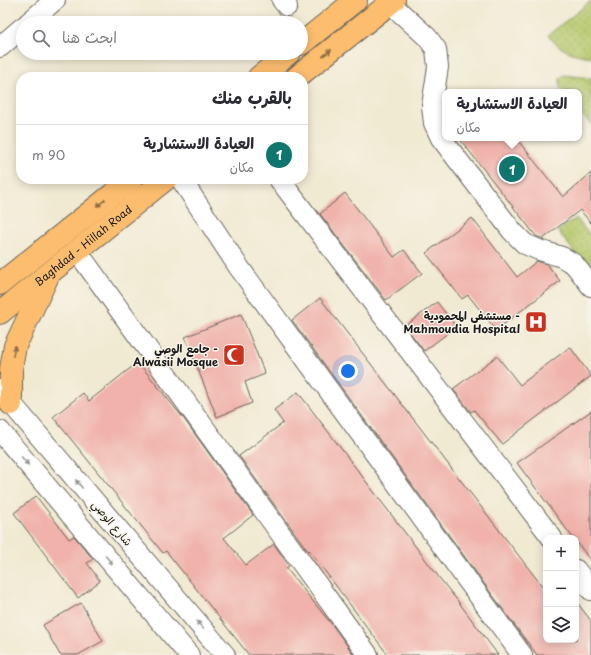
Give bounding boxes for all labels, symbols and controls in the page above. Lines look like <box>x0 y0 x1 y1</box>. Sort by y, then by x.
search box <box>16 16 308 60</box>
text: ابحث هنا <box>62 25 117 48</box>
icon: search <box>30 27 52 49</box>
one-way arrow <box>322 48 333 57</box>
text: بالقرب منك <box>212 84 292 110</box>
popup <box>442 89 582 141</box>
text: العيادة الاستشارية <box>457 91 567 114</box>
text: مكان <box>457 117 481 136</box>
text: العيادة الاستشارية <box>143 131 254 154</box>
text: 90 m <box>32 145 65 164</box>
text: 1 <box>276 145 282 164</box>
pin: 1 <box>499 154 525 184</box>
text: مكان <box>230 157 254 176</box>
one-way arrow <box>96 199 107 208</box>
street label: Baghdad - Hillah Road <box>30 201 135 290</box>
place label: مستشفى المحمودية - Mahmoudia Hospital <box>403 307 520 337</box>
hospital icon: مستشفى المحمودية - Mahmoudia Hospital <box>523 309 549 335</box>
place label: جامع الوصي - Alwasii Mosque <box>133 340 218 370</box>
mosque icon: جامع الوصي - Alwasii Mosque <box>221 342 247 368</box>
one-way arrow <box>12 345 18 357</box>
your location <box>338 361 358 381</box>
one-way arrow <box>21 456 30 466</box>
one-way arrow <box>75 478 84 489</box>
street label: شارع الوصي <box>86 496 137 551</box>
map controls <box>543 535 579 643</box>
button: + <box>543 535 579 571</box>
one-way arrow <box>105 555 114 566</box>
button: − <box>543 571 579 607</box>
button: layers <box>543 607 579 643</box>
one-way arrow <box>195 620 204 631</box>

